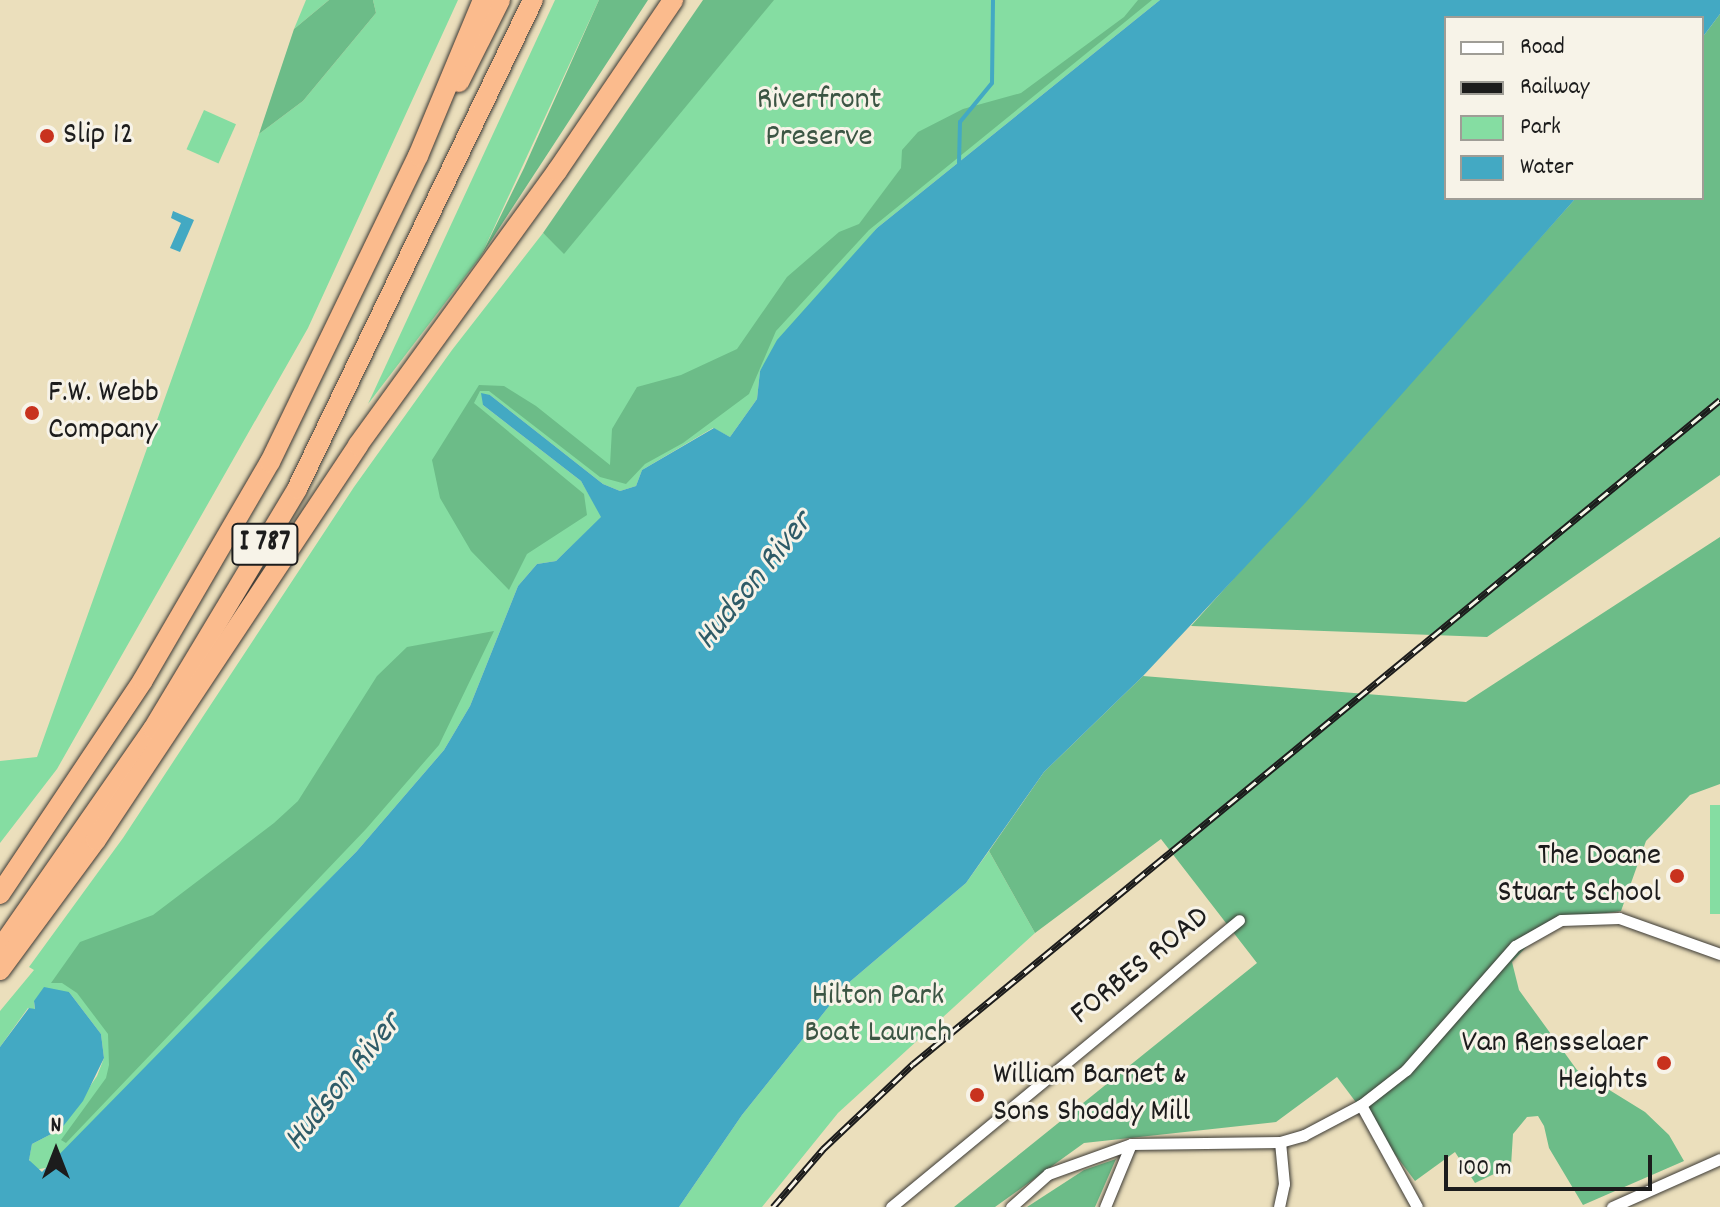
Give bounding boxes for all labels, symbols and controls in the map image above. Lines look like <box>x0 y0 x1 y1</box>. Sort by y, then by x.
legend <box>1444 16 1704 200</box>
text: Road <box>1520 31 1565 65</box>
text: Railway <box>1520 71 1589 105</box>
park label: Riverfront Preserve <box>757 83 881 158</box>
text: Park <box>1520 111 1561 145</box>
place label: Slip 12 <box>63 117 134 155</box>
marker: Slip 12 <box>38 127 56 145</box>
text: Water <box>1520 151 1573 185</box>
place label: F.W. Webb Company <box>48 376 159 451</box>
marker: F.W. Webb Company <box>23 404 41 422</box>
water label: Hudson River <box>687 505 823 659</box>
road number: I 787 <box>231 518 299 570</box>
place label: The Doane Stuart School <box>1498 839 1661 914</box>
marker: The Doane Stuart School <box>1668 867 1686 885</box>
street label: FORBES ROAD <box>1064 899 1218 1035</box>
park label: Hilton Park Boat Launch <box>804 979 952 1054</box>
water label: Hudson River <box>276 1006 412 1160</box>
place label: Van Rensselaer Heights <box>1461 1026 1648 1101</box>
marker: Van Rensselaer Heights <box>1655 1054 1673 1072</box>
place label: William Barnet & Sons Shoddy Mill <box>993 1058 1190 1133</box>
marker: William Barnet & Sons Shoddy Mill <box>968 1086 986 1104</box>
north arrow <box>16 1111 96 1191</box>
text: N <box>51 1111 61 1142</box>
scale bar <box>1448 1139 1656 1189</box>
text: 100 m <box>1458 1152 1511 1186</box>

